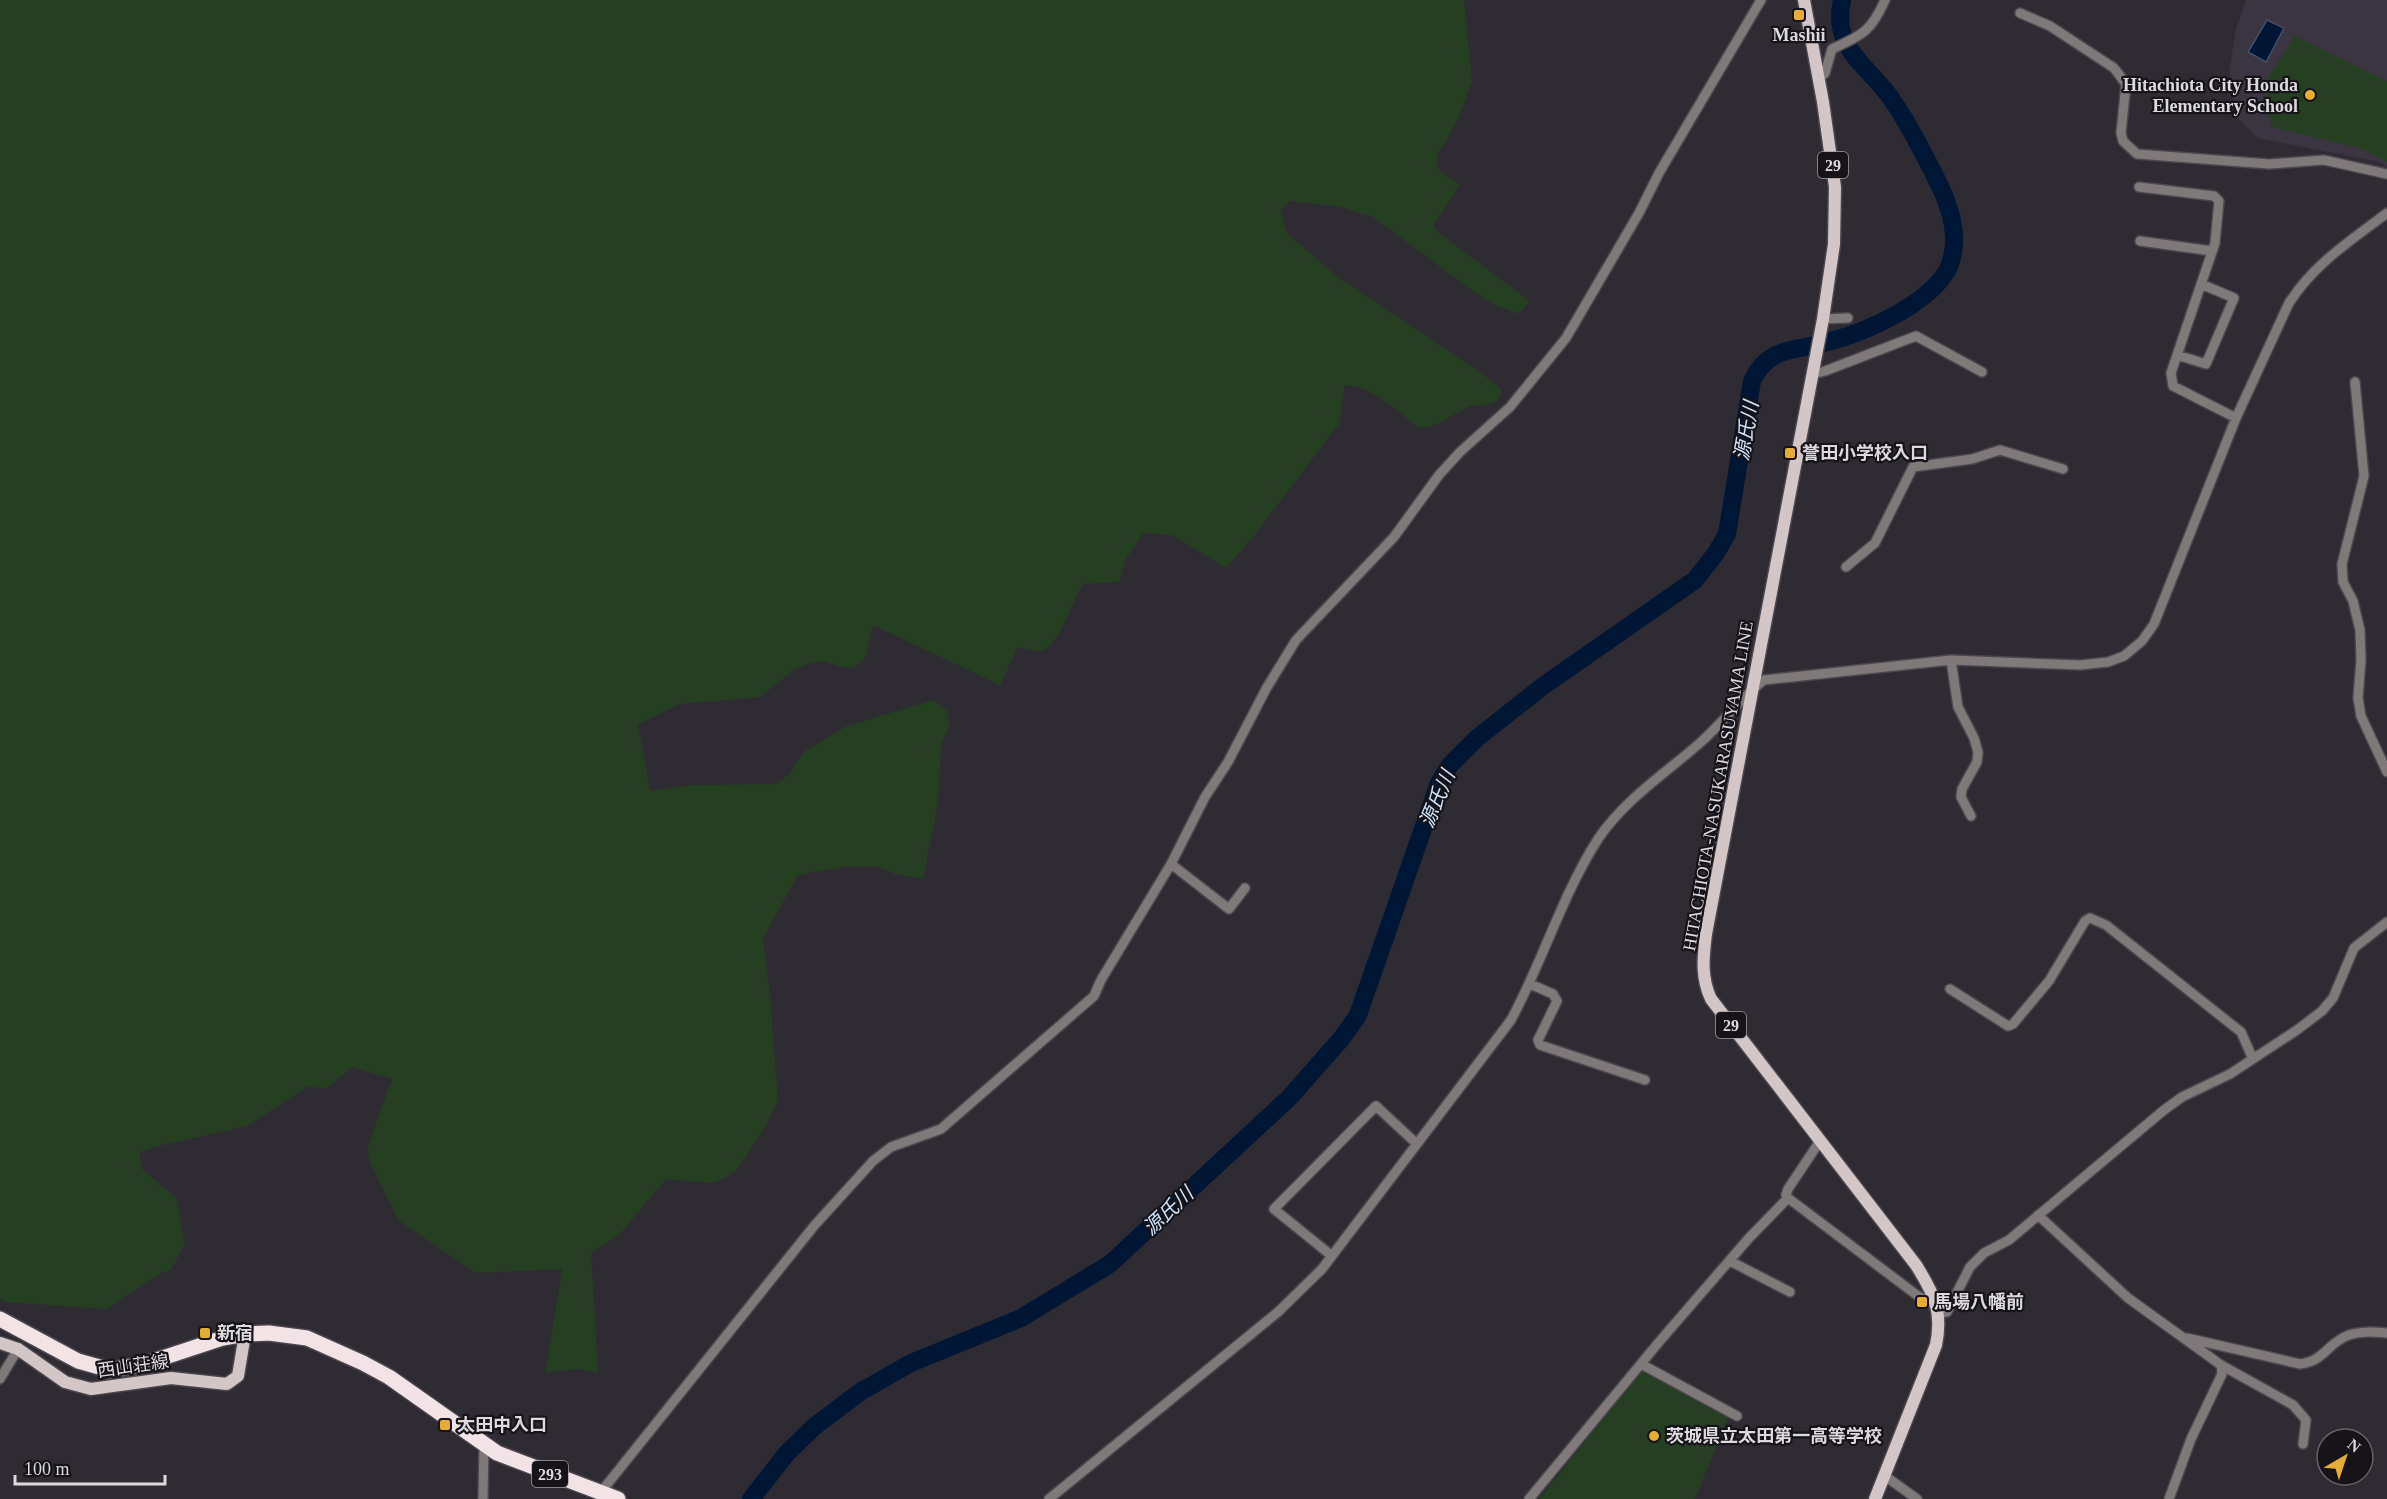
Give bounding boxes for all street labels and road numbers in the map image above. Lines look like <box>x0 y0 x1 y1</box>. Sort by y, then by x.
road number: 29 <box>1818 152 1848 178</box>
street label: HITACHIOTA-NASUKARASUYAMA LINE <box>1679 619 1757 952</box>
road number: 29 <box>1716 1012 1746 1038</box>
street label: 西山荘線 <box>96 1351 170 1381</box>
road number: 293 <box>532 1461 568 1487</box>

